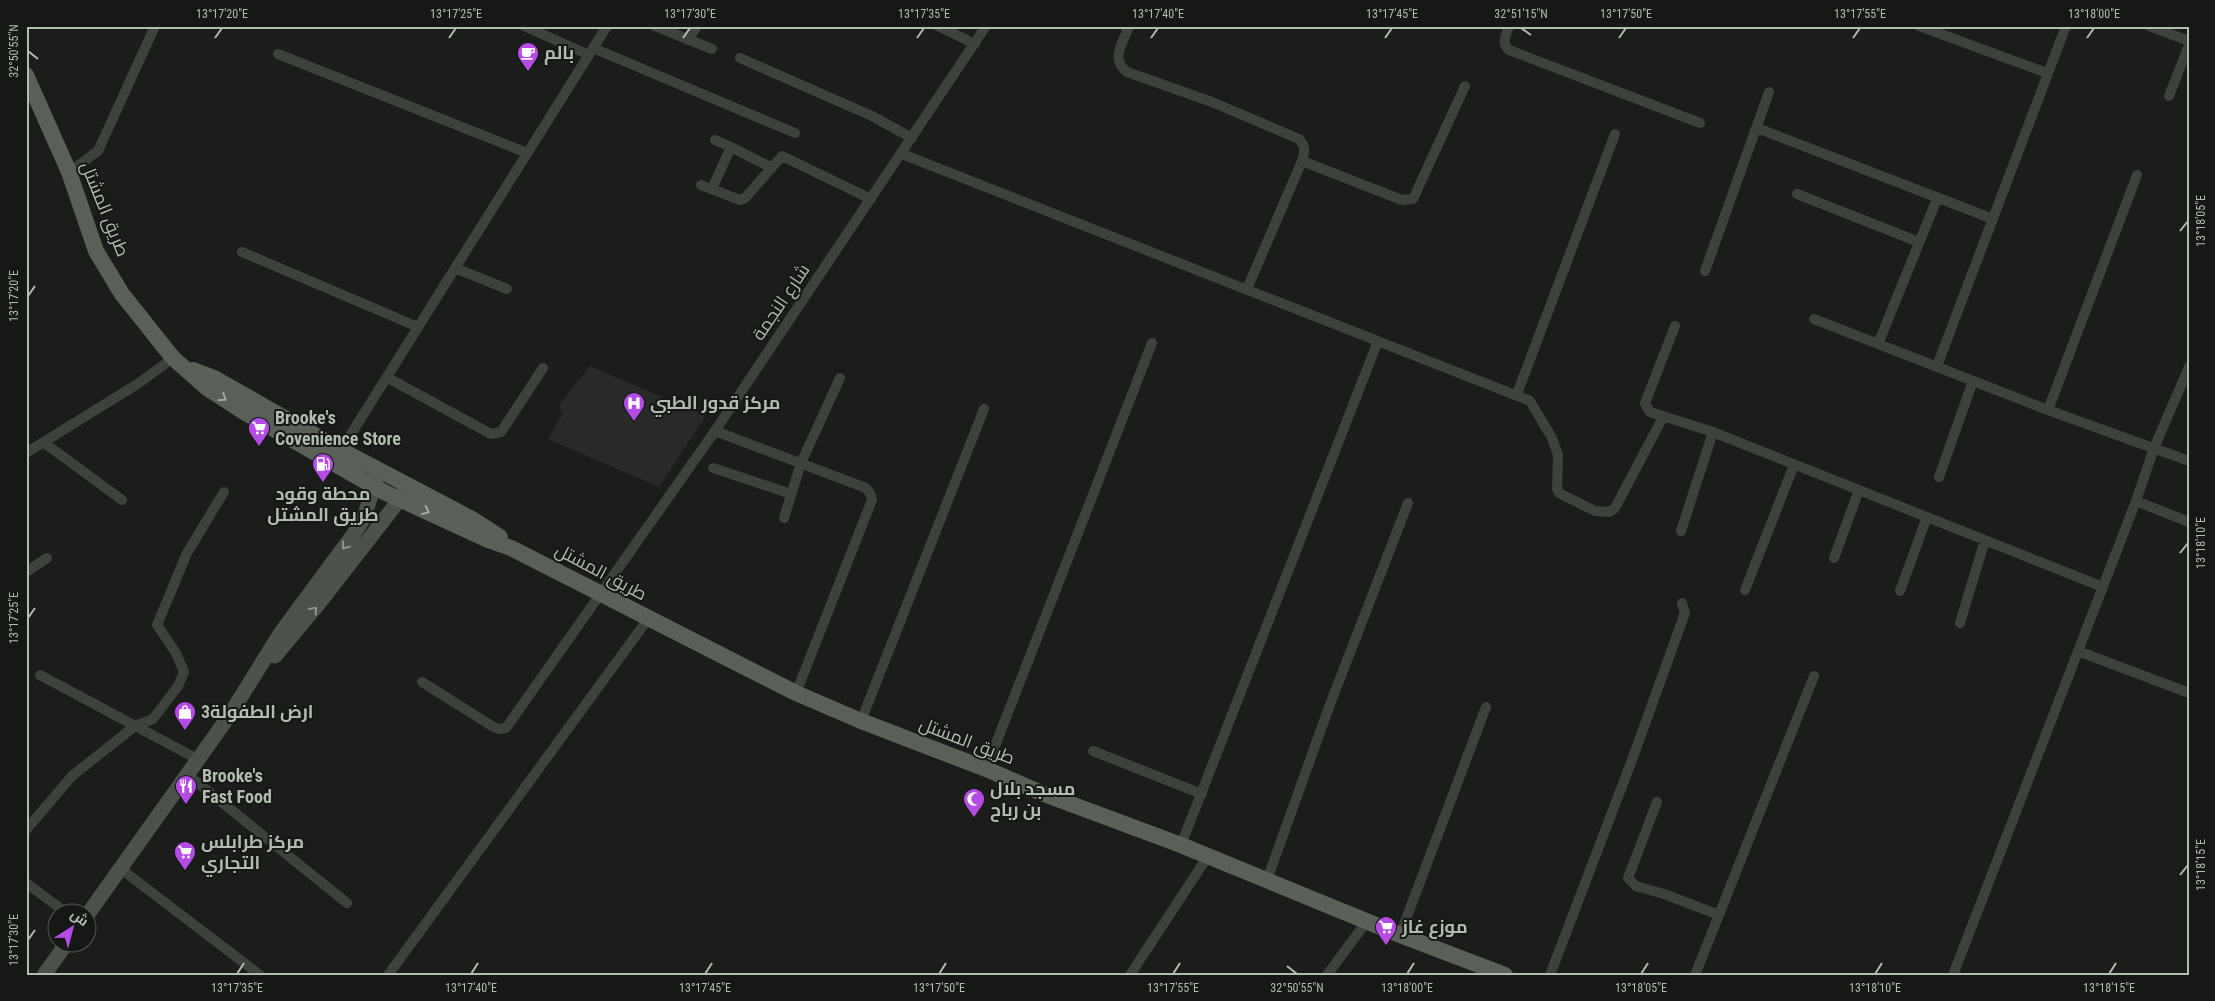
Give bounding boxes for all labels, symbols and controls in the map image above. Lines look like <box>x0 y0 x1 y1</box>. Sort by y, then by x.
text: 13°17'20"E <box>196 7 248 21</box>
text: 13°17'25"E <box>430 7 482 21</box>
text: 13°17'30"E <box>664 7 716 21</box>
text: 13°17'35"E <box>898 7 950 21</box>
text: 13°17'40"E <box>1132 7 1184 21</box>
text: 13°17'45"E <box>1366 7 1418 21</box>
text: 32°51'15"N <box>1494 7 1548 21</box>
text: 13°17'50"E <box>1600 7 1652 21</box>
text: 13°17'55"E <box>1834 7 1886 21</box>
text: 13°18'00"E <box>2068 7 2120 21</box>
text: 32°50'55"N <box>7 24 21 78</box>
cafe icon: بالم <box>516 41 540 72</box>
place label: بالم <box>544 42 574 65</box>
street label: طريق المشتل <box>75 158 134 260</box>
text: 13°18'05"E <box>2194 195 2208 247</box>
street label: شارع النجمة <box>747 260 815 345</box>
text: 13°17'20"E <box>7 270 21 322</box>
hospital icon: مركز قدور الطبي <box>622 391 646 422</box>
one-way arrow <box>218 392 227 401</box>
place label: مركز قدور الطبي <box>650 392 780 418</box>
place label: Brooke's Covenience Store <box>275 407 401 449</box>
supermarket icon: Brooke's Covenience Store <box>247 416 271 447</box>
fuel station icon: محطة وقود طريق المشتل <box>311 452 335 483</box>
place label: محطة وقود طريق المشتل <box>267 483 379 526</box>
one-way arrow <box>421 505 430 516</box>
text: 13°18'10"E <box>2194 517 2208 569</box>
street label: طريق المشتل <box>551 539 651 606</box>
one-way arrow <box>343 540 351 549</box>
text: 13°17'25"E <box>7 592 21 644</box>
one-way arrow <box>308 607 316 616</box>
shop icon: ارض الطفولة3 <box>173 700 197 731</box>
place label: ارض الطفولة3 <box>201 701 313 723</box>
street label: طريق المشتل <box>916 713 1018 770</box>
place label: Brooke's Fast Food <box>202 765 272 807</box>
restaurant icon: Brooke's Fast Food <box>174 774 198 805</box>
place label: مسجد بلال بن رباح <box>990 778 1075 822</box>
mosque icon: مسجد بلال بن رباح <box>962 787 986 818</box>
place label: مركز طرابلس التجاري <box>201 831 304 877</box>
text: 13°18'15"E <box>2194 839 2208 891</box>
supermarket icon: مركز طرابلس التجاري <box>173 840 197 871</box>
north arrow <box>48 904 98 954</box>
text: ش <box>67 906 92 930</box>
text: 13°17'30"E <box>7 914 21 966</box>
supermarket icon: موزع غاز <box>1374 915 1398 946</box>
place label: موزع غاز <box>1401 916 1468 939</box>
text: 13°17'35"E <box>211 981 263 995</box>
text: 13°17'40"E <box>445 981 497 995</box>
text: 13°17'45"E <box>679 981 731 995</box>
text: 13°17'50"E <box>913 981 965 995</box>
text: 13°17'55"E <box>1147 981 1199 995</box>
text: 32°50'55"N <box>1270 981 1324 995</box>
text: 13°18'00"E <box>1381 981 1433 995</box>
text: 13°18'05"E <box>1615 981 1667 995</box>
text: 13°18'10"E <box>1849 981 1901 995</box>
text: 13°18'15"E <box>2083 981 2135 995</box>

